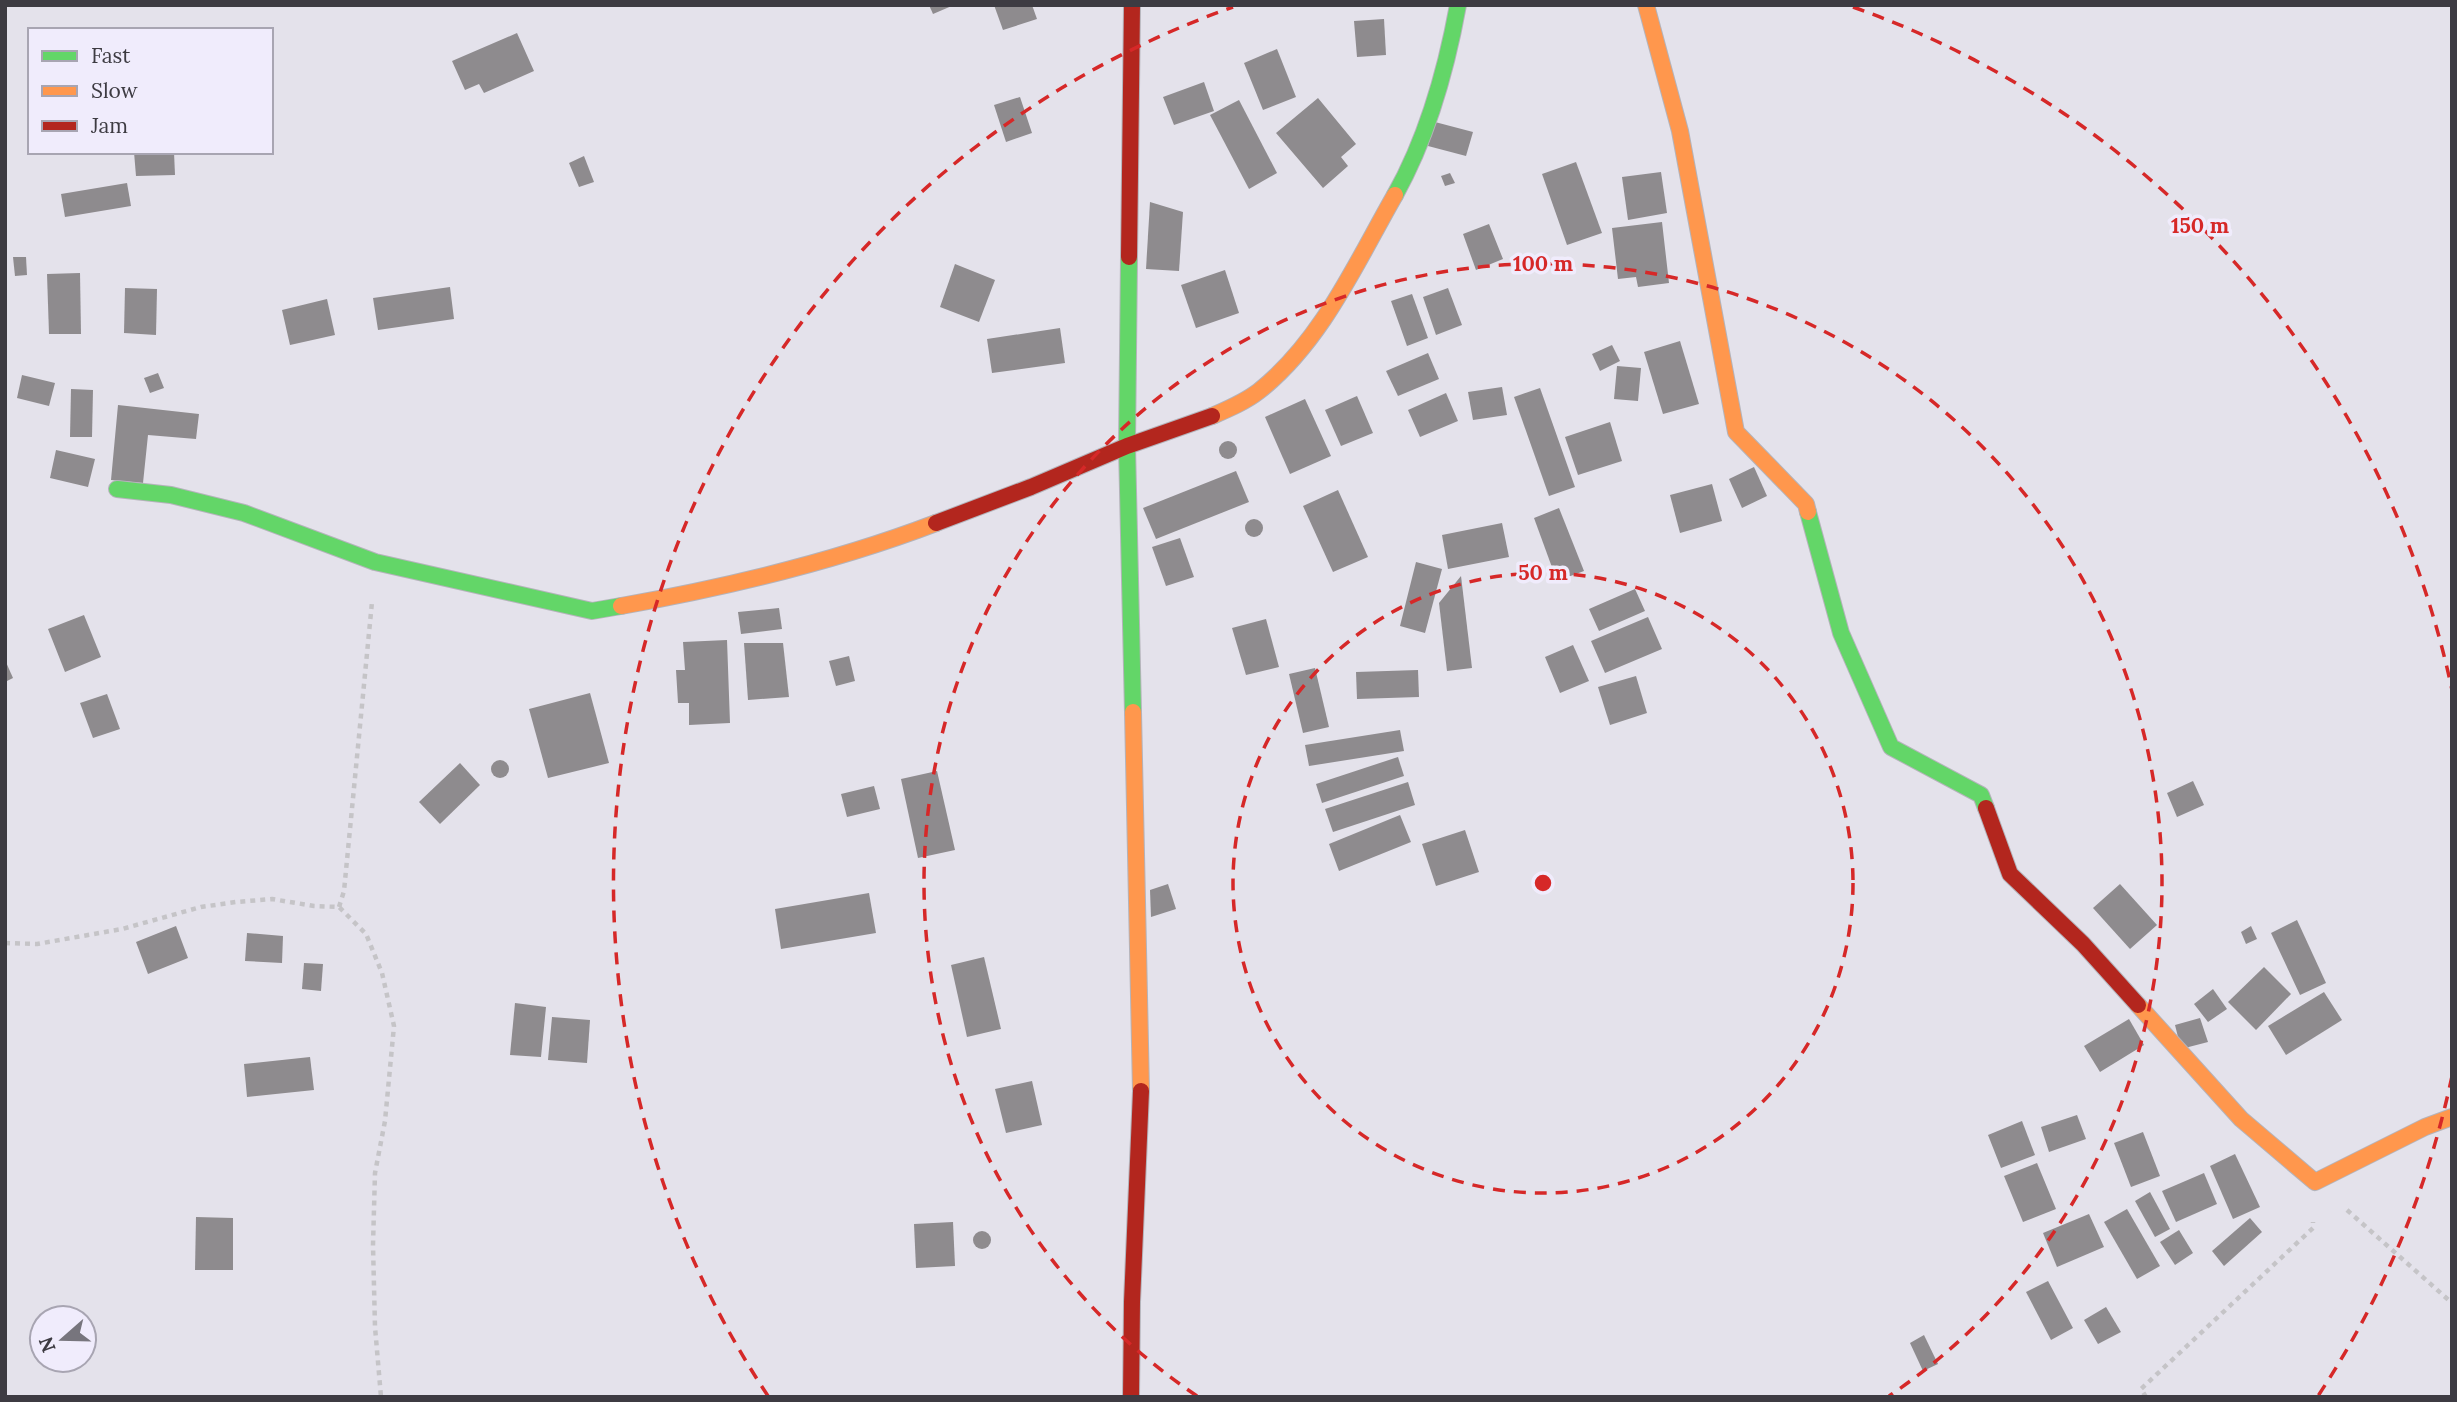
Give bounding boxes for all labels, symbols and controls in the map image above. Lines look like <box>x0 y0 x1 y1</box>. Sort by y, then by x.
legend <box>28 28 273 154</box>
text: Fast <box>91 42 131 69</box>
text: Slow <box>91 77 138 104</box>
text: Jam <box>90 112 128 139</box>
text: 150 m <box>2171 212 2229 239</box>
text: 100 m <box>1513 250 1573 277</box>
text: 50 m <box>1518 559 1568 586</box>
centre of rings <box>1531 871 1555 895</box>
north arrow <box>28 1304 98 1374</box>
text: N <box>33 1334 61 1356</box>

